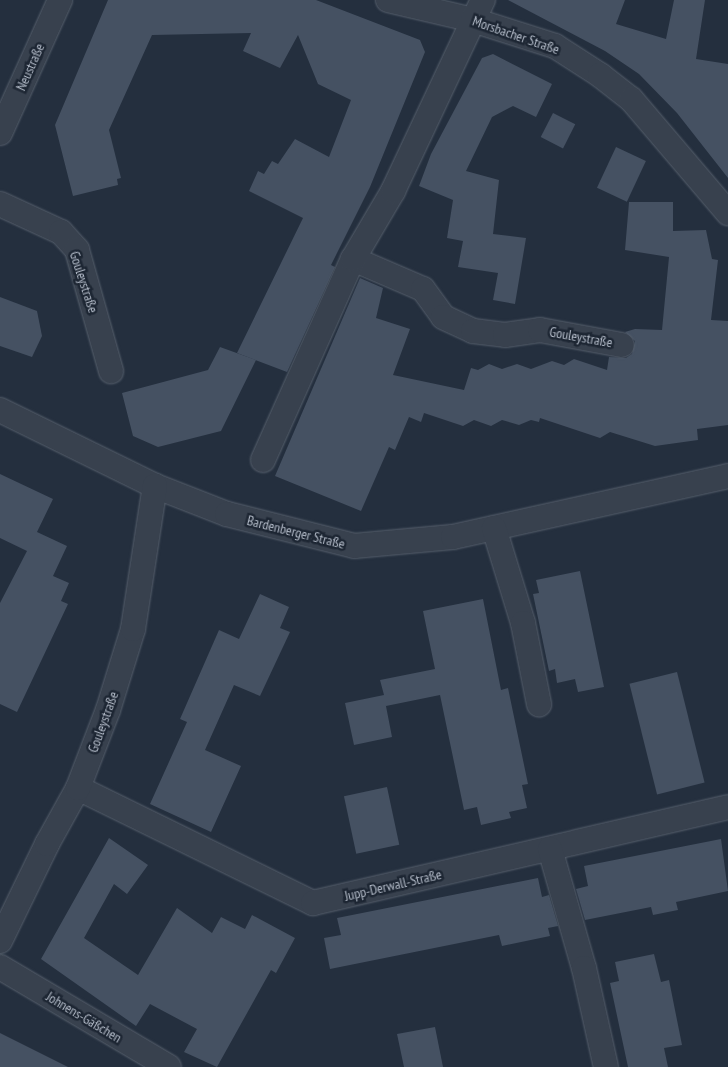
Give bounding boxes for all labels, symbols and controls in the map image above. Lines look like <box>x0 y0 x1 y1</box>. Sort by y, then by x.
street label: Morsbacher Straße <box>470 12 562 58</box>
street label: Neustraße <box>12 41 48 93</box>
street label: Gouleystraße <box>66 249 102 315</box>
street label: Gouleystraße <box>548 323 614 351</box>
street label: Bardenberger Straße <box>245 512 347 552</box>
street label: Gouleystraße <box>84 689 122 755</box>
street label: Jupp-Derwall-Straße <box>343 866 443 904</box>
street label: Johnens-Gäßchen <box>43 988 125 1046</box>

